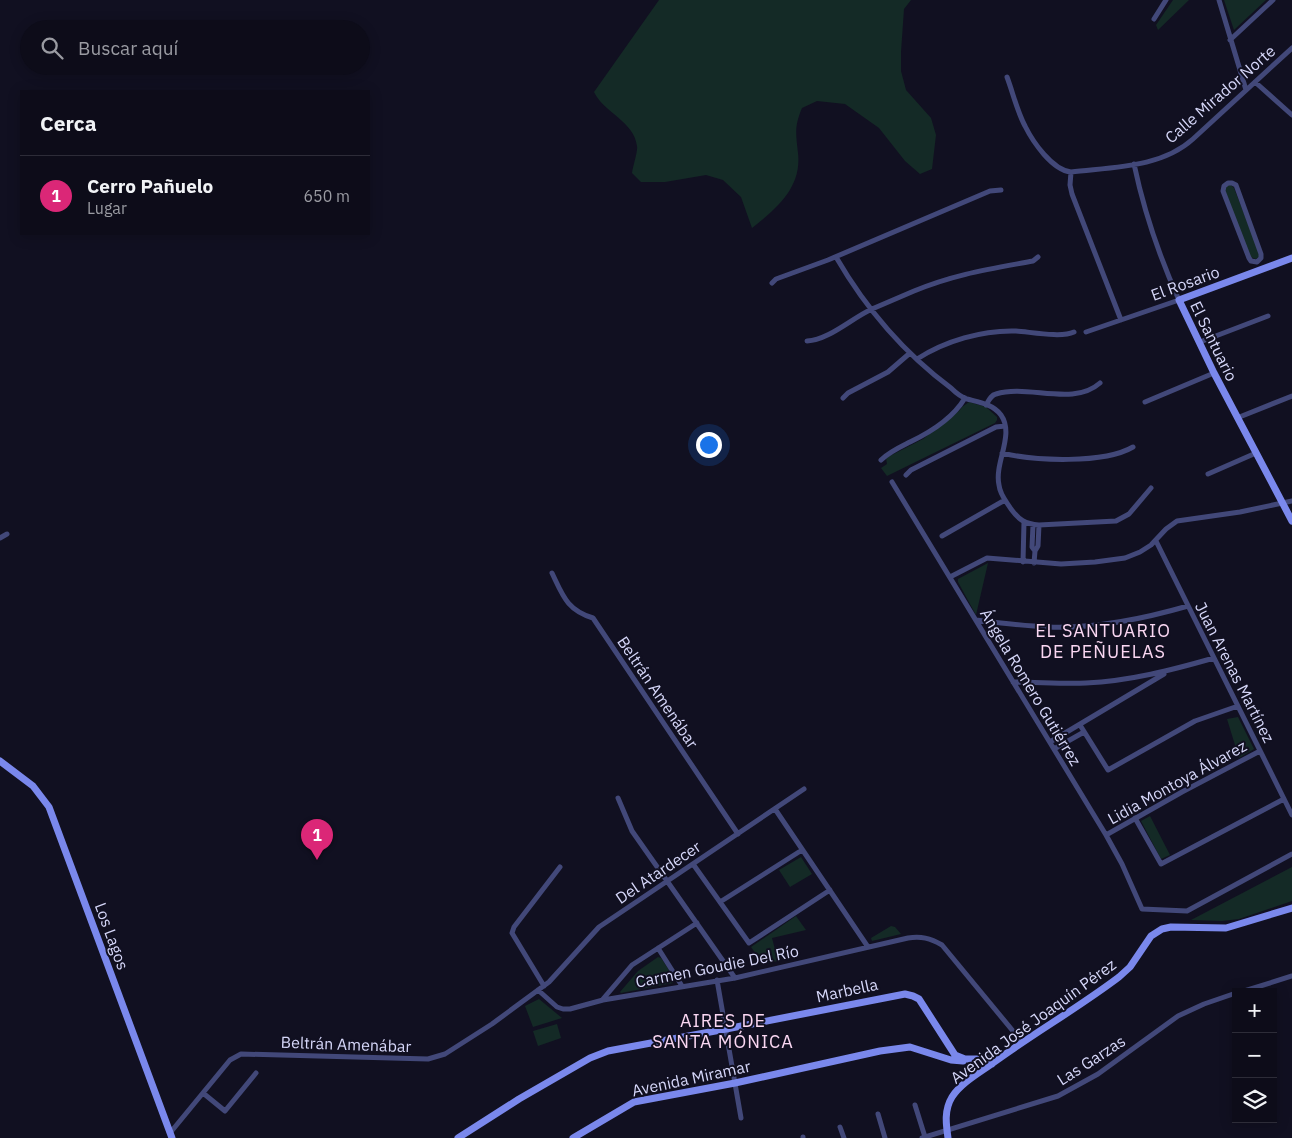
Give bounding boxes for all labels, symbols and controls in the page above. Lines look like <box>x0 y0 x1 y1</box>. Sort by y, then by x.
search box <box>20 20 370 75</box>
icon: search <box>38 34 66 62</box>
text: Buscar aquí <box>78 36 178 60</box>
street label: Calle Mirador Norte <box>1161 41 1279 147</box>
text: Cerca <box>40 109 97 137</box>
text: Cerro Pañuelo <box>87 174 213 198</box>
text: 1 <box>51 186 61 206</box>
text: 650 m <box>303 186 350 206</box>
text: Lugar <box>87 198 127 218</box>
street label: El Rosario <box>1148 261 1222 305</box>
street label: El Santuario <box>1186 298 1242 384</box>
your location <box>696 432 722 458</box>
street label: Juan Arenas Martínez <box>1191 598 1279 746</box>
street label: Ángela Romero Gutiérrez <box>976 604 1087 769</box>
district label: EL SANTUARIO DE PEÑUELAS <box>1035 619 1171 663</box>
street label: Beltrán Amenábar <box>613 632 703 752</box>
street label: Lidia Montoya Álvarez <box>1104 735 1250 829</box>
pin: 1 <box>301 819 333 860</box>
street label: Del Atardecer <box>612 836 705 908</box>
street label: Los Lagos <box>91 900 133 972</box>
street label: Carmen Goudie Del Río <box>634 940 800 992</box>
street label: Avenida José Joaquín Pérez <box>946 954 1120 1088</box>
street label: Marbella <box>814 974 880 1006</box>
map controls <box>1232 988 1277 1123</box>
button: + <box>1232 988 1277 1033</box>
district label: AIRES DE SANTA MÓNICA <box>652 1009 794 1053</box>
street label: Las Garzas <box>1053 1031 1129 1089</box>
street label: Beltrán Amenábar <box>280 1032 412 1056</box>
button: − <box>1232 1033 1277 1078</box>
street label: Avenida Miramar <box>630 1056 752 1100</box>
button: layers <box>1232 1078 1277 1123</box>

